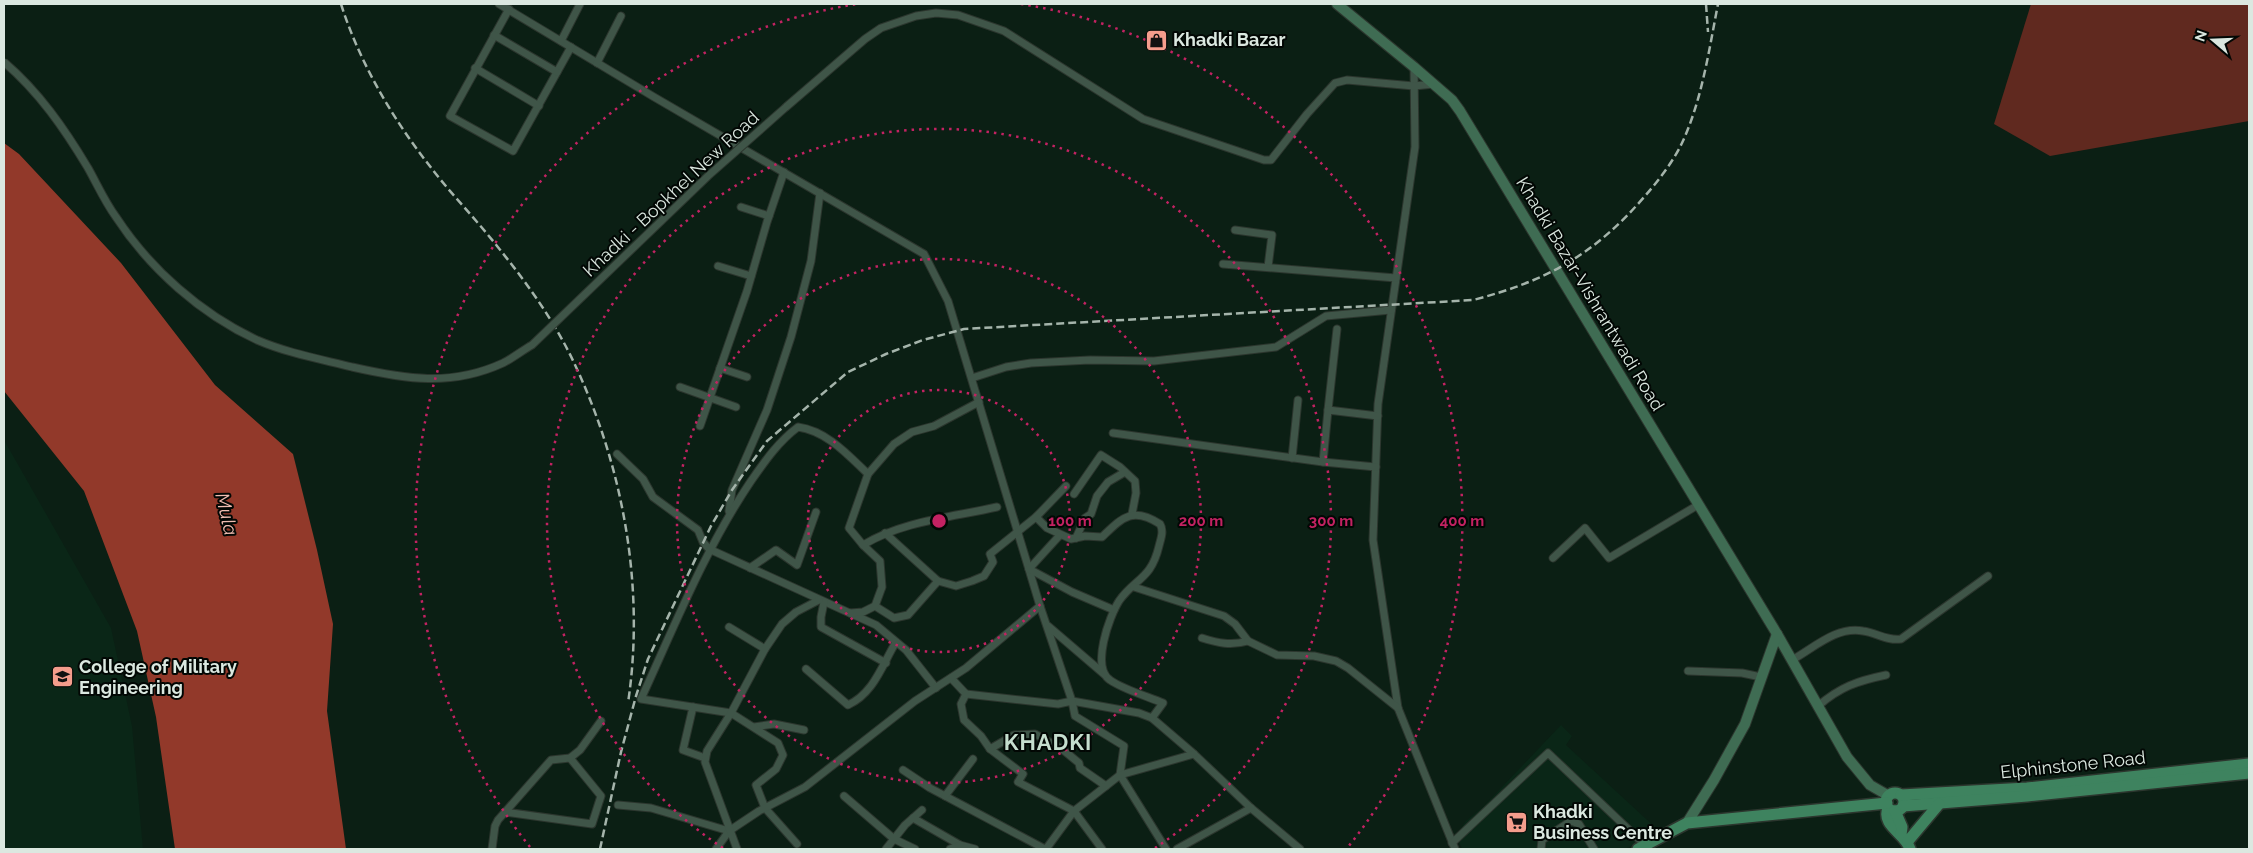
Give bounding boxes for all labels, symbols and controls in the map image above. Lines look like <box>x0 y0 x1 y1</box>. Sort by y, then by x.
north arrow <box>2188 15 2238 65</box>
shop icon: Khadki Bazar <box>1145 28 1169 52</box>
text: N <box>2191 28 2210 43</box>
place label: Khadki Bazar <box>1173 29 1286 50</box>
street label: Khadki - Bopkhel New Road <box>578 107 763 281</box>
street label: Khadki Bazar-Vishrantwadi Road <box>1512 173 1669 414</box>
water label: Mula <box>211 491 243 537</box>
centre of rings <box>930 512 948 530</box>
text: 100 m <box>1048 512 1092 530</box>
text: 200 m <box>1179 512 1223 530</box>
text: 300 m <box>1309 512 1353 530</box>
text: 400 m <box>1440 512 1484 530</box>
place label: College of Military Engineering <box>79 656 237 698</box>
school or university icon: College of Military Engineering <box>51 665 75 689</box>
district label: KHADKI <box>1004 729 1092 755</box>
street label: Elphinstone Road <box>1999 746 2147 783</box>
place label: Khadki Business Centre <box>1533 801 1672 843</box>
supermarket icon: Khadki Business Centre <box>1505 810 1529 834</box>

